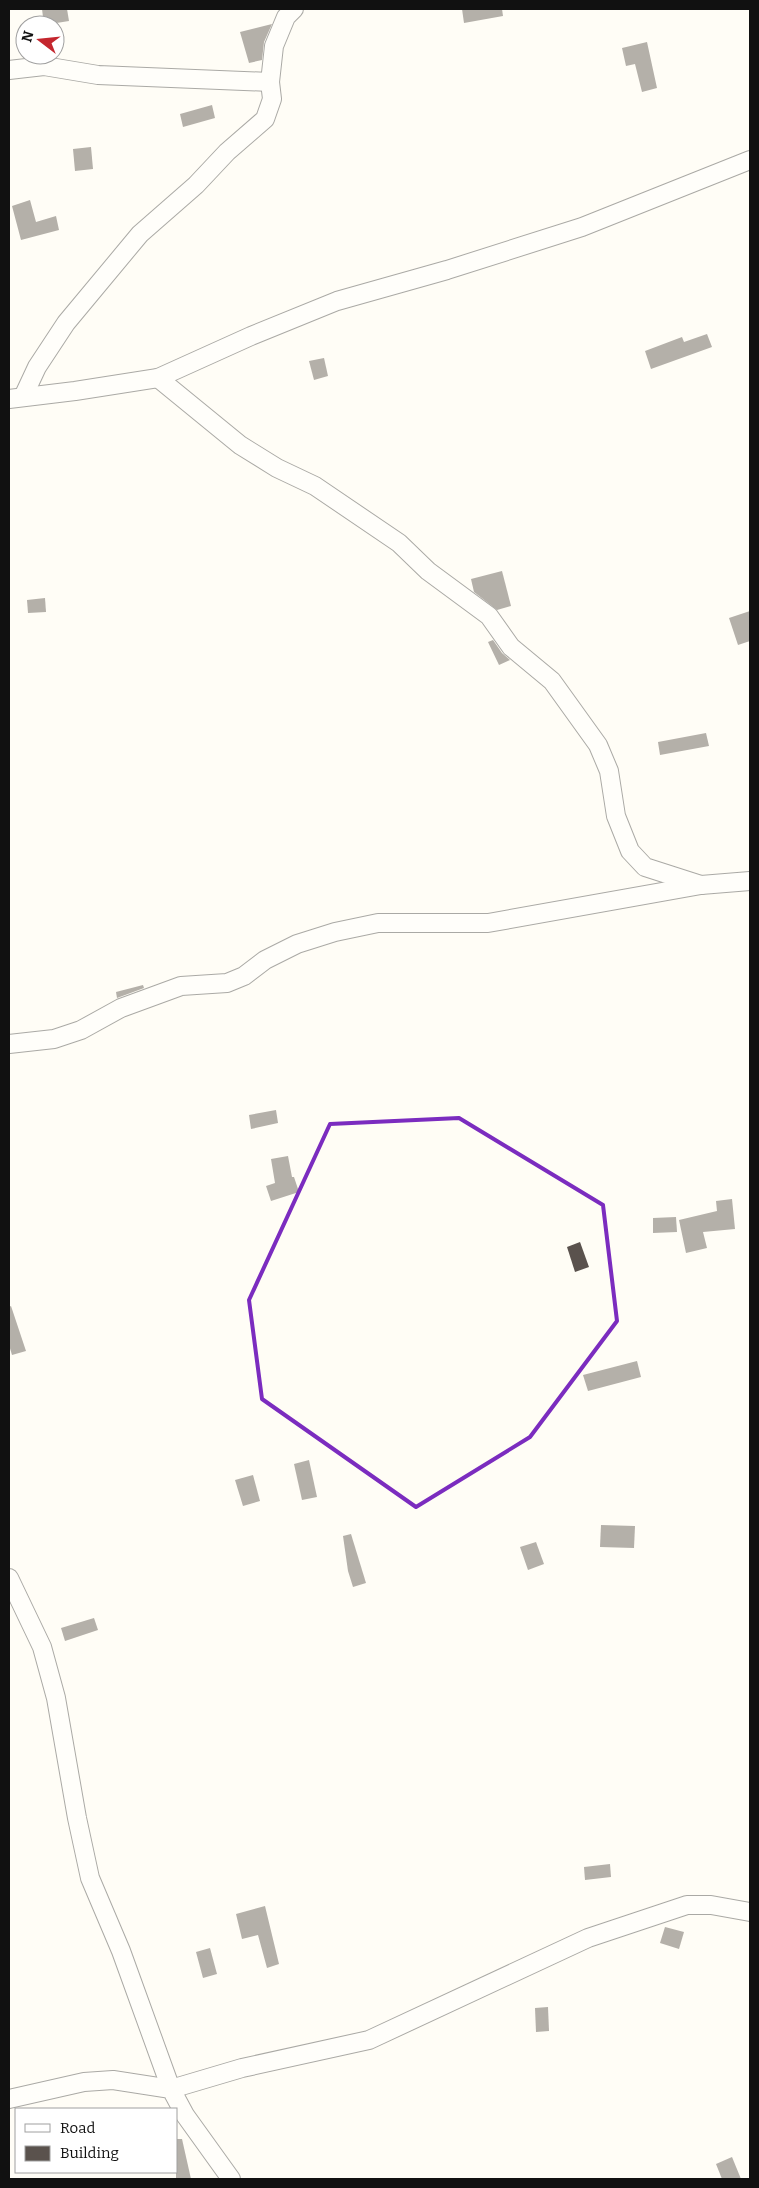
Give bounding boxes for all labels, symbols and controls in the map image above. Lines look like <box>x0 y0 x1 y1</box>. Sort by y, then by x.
north arrow <box>15 15 65 65</box>
text: N <box>18 29 38 44</box>
legend <box>15 2108 178 2173</box>
text: Road <box>60 2119 95 2137</box>
text: Building <box>60 2144 119 2162</box>

